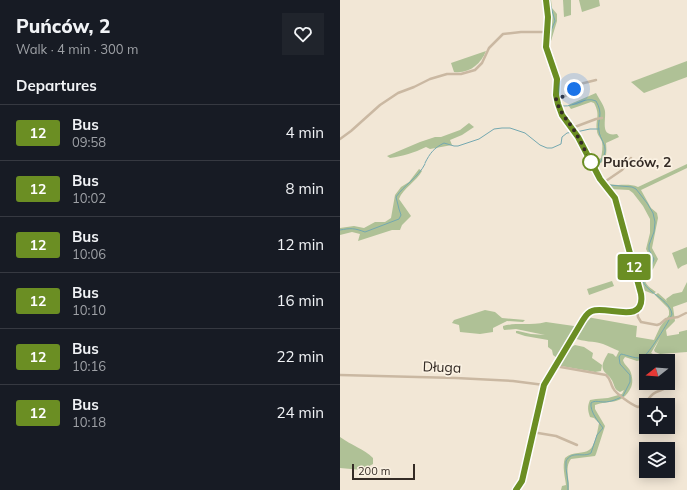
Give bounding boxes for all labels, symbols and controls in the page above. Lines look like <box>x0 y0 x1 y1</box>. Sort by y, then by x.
button: heart <box>282 13 324 55</box>
text: Puńców, 2 <box>16 14 110 38</box>
text: Walk · 4 min · 300 m <box>16 41 138 57</box>
text: Departures <box>16 76 97 95</box>
your location <box>564 79 584 99</box>
text: Bus <box>72 115 99 134</box>
text: 4 min <box>286 123 324 142</box>
text: 12 <box>30 124 46 142</box>
text: 09:58 <box>72 134 106 150</box>
marker: Puńców, 2 <box>582 153 600 171</box>
place label: Puńców, 2 <box>603 153 671 171</box>
text: Bus <box>72 171 99 190</box>
text: 8 min <box>286 179 324 198</box>
text: 12 <box>30 180 46 198</box>
text: 10:02 <box>72 190 106 206</box>
text: Bus <box>72 227 99 246</box>
text: 12 min <box>277 235 324 254</box>
text: 12 <box>30 236 46 254</box>
text: 10:06 <box>72 246 106 262</box>
line badge: 12 <box>616 254 652 280</box>
text: 12 <box>626 258 642 276</box>
text: Bus <box>72 283 99 302</box>
text: 16 min <box>277 291 324 310</box>
text: 12 <box>30 292 46 310</box>
text: 10:10 <box>72 302 106 318</box>
text: Bus <box>72 339 99 358</box>
text: 22 min <box>277 347 324 366</box>
text: 12 <box>30 348 46 366</box>
north arrow <box>639 354 675 390</box>
map controls <box>639 354 675 478</box>
street label: Długa <box>422 357 462 377</box>
text: 10:16 <box>72 358 106 374</box>
text: Bus <box>72 395 99 414</box>
button: locate <box>639 398 675 434</box>
text: 24 min <box>277 403 324 422</box>
text: 12 <box>30 404 46 422</box>
text: 10:18 <box>72 414 106 430</box>
button: layers <box>639 442 675 478</box>
scale bar <box>352 462 415 481</box>
text: 200 m <box>358 464 390 478</box>

